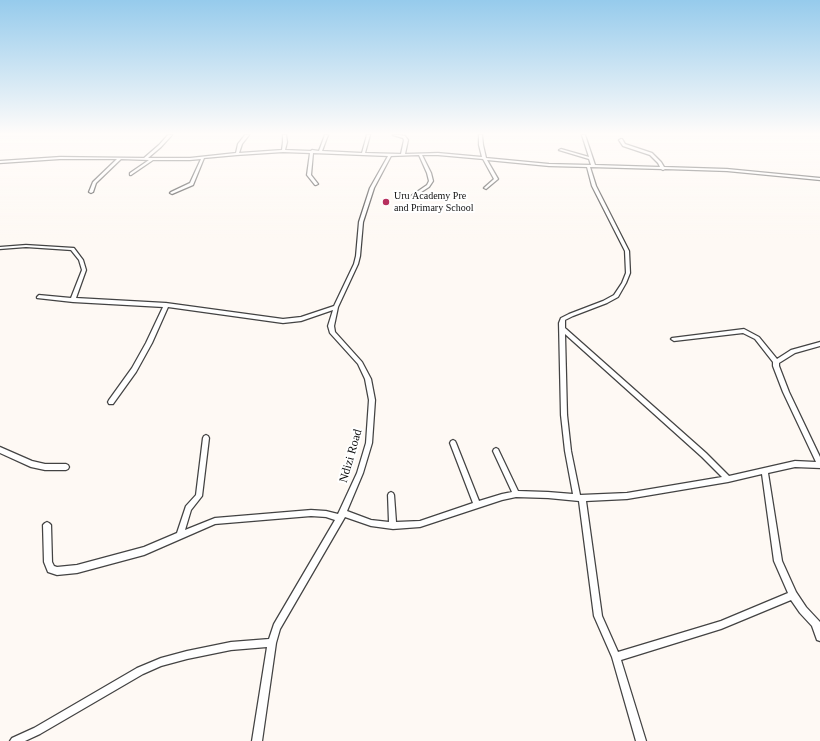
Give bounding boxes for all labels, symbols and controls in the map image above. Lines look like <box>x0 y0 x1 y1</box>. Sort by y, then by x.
place label: Uru Academy Pre and Primary School <box>394 190 473 214</box>
marker: Uru Academy Pre and Primary School <box>381 197 391 207</box>
street label: Ndizi Road <box>337 428 365 484</box>

